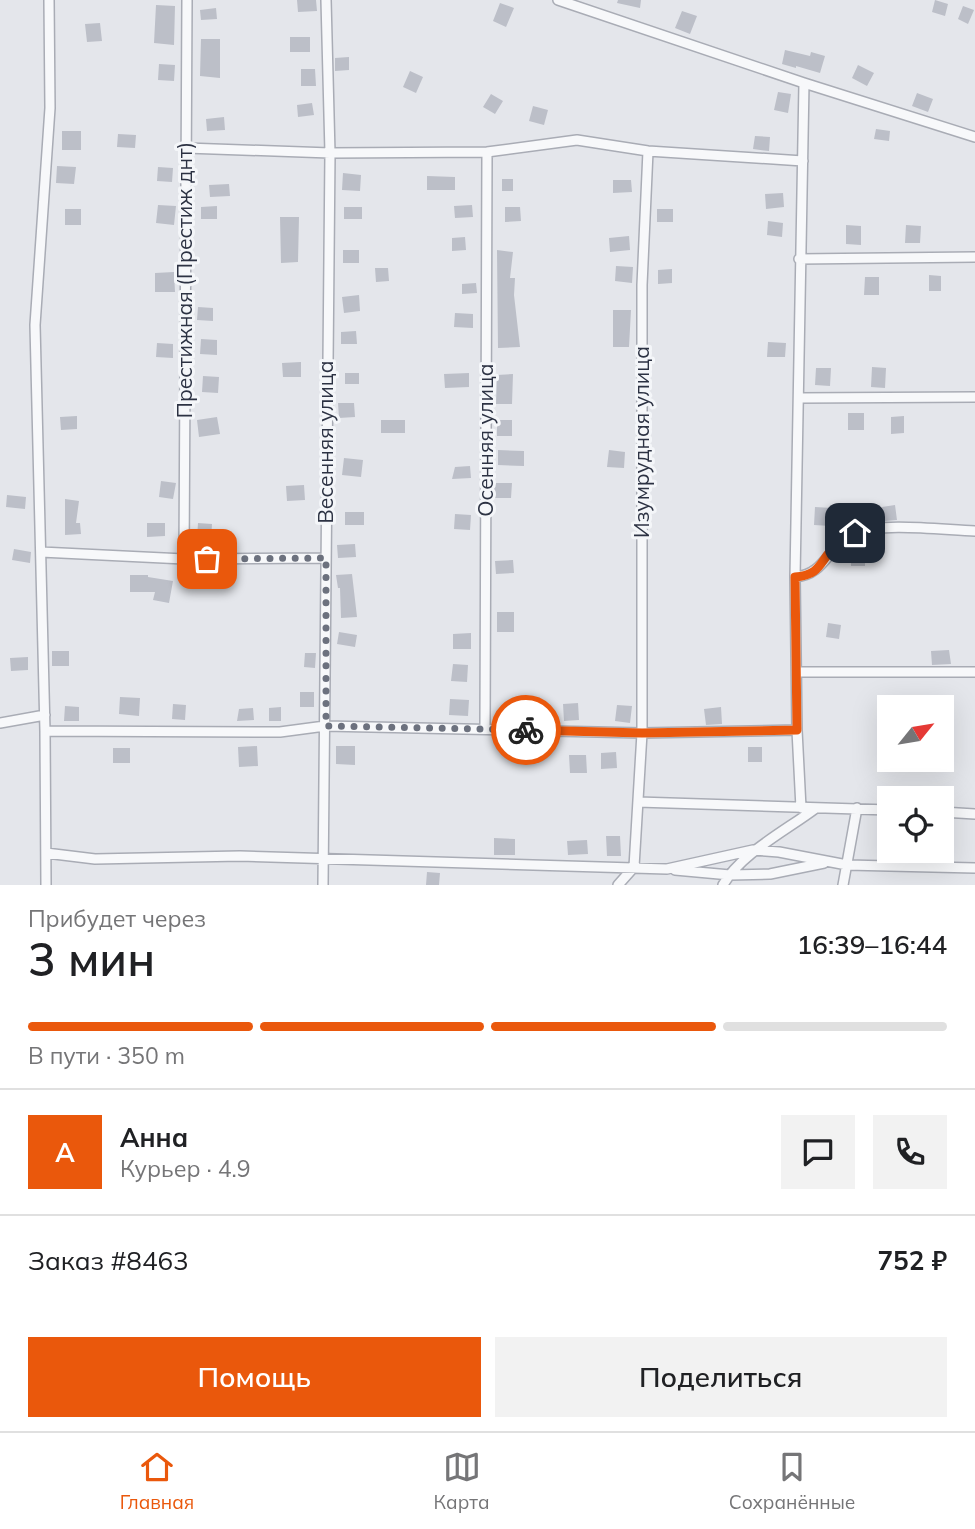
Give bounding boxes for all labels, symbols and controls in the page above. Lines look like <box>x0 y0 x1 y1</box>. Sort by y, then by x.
street label: Престижная (Престиж днт) <box>171 142 197 418</box>
street label: Изумрудная улица <box>628 346 654 538</box>
street label: Весенняя улица <box>312 360 338 524</box>
street label: Осенняя улица <box>472 363 498 517</box>
pin <box>825 503 885 563</box>
icon: home <box>836 514 874 552</box>
pin <box>177 529 237 589</box>
icon: bag <box>188 540 226 578</box>
courier <box>491 695 561 765</box>
north arrow <box>877 695 954 772</box>
map controls <box>877 695 954 863</box>
icon: bike <box>507 711 545 749</box>
button: locate <box>877 786 954 863</box>
text: Прибудет через <box>28 904 206 933</box>
text: 16:39–16:44 <box>797 928 947 961</box>
text: 3 мин <box>28 930 155 988</box>
text: В пути · 350 m <box>28 1041 185 1070</box>
button: chat <box>781 1115 855 1189</box>
button: phone <box>873 1115 947 1189</box>
text: Анна <box>120 1121 188 1154</box>
text: А <box>55 1136 75 1169</box>
text: Курьер · 4.9 <box>120 1154 251 1183</box>
text: Заказ #8463 <box>28 1244 189 1277</box>
text: 752 ₽ <box>877 1244 947 1277</box>
button: Помощь <box>28 1337 481 1417</box>
button: Поделиться <box>495 1337 947 1417</box>
tab: Главная <box>120 1448 194 1514</box>
tab: Карта <box>434 1448 490 1514</box>
tab: Сохранённые <box>729 1448 855 1514</box>

